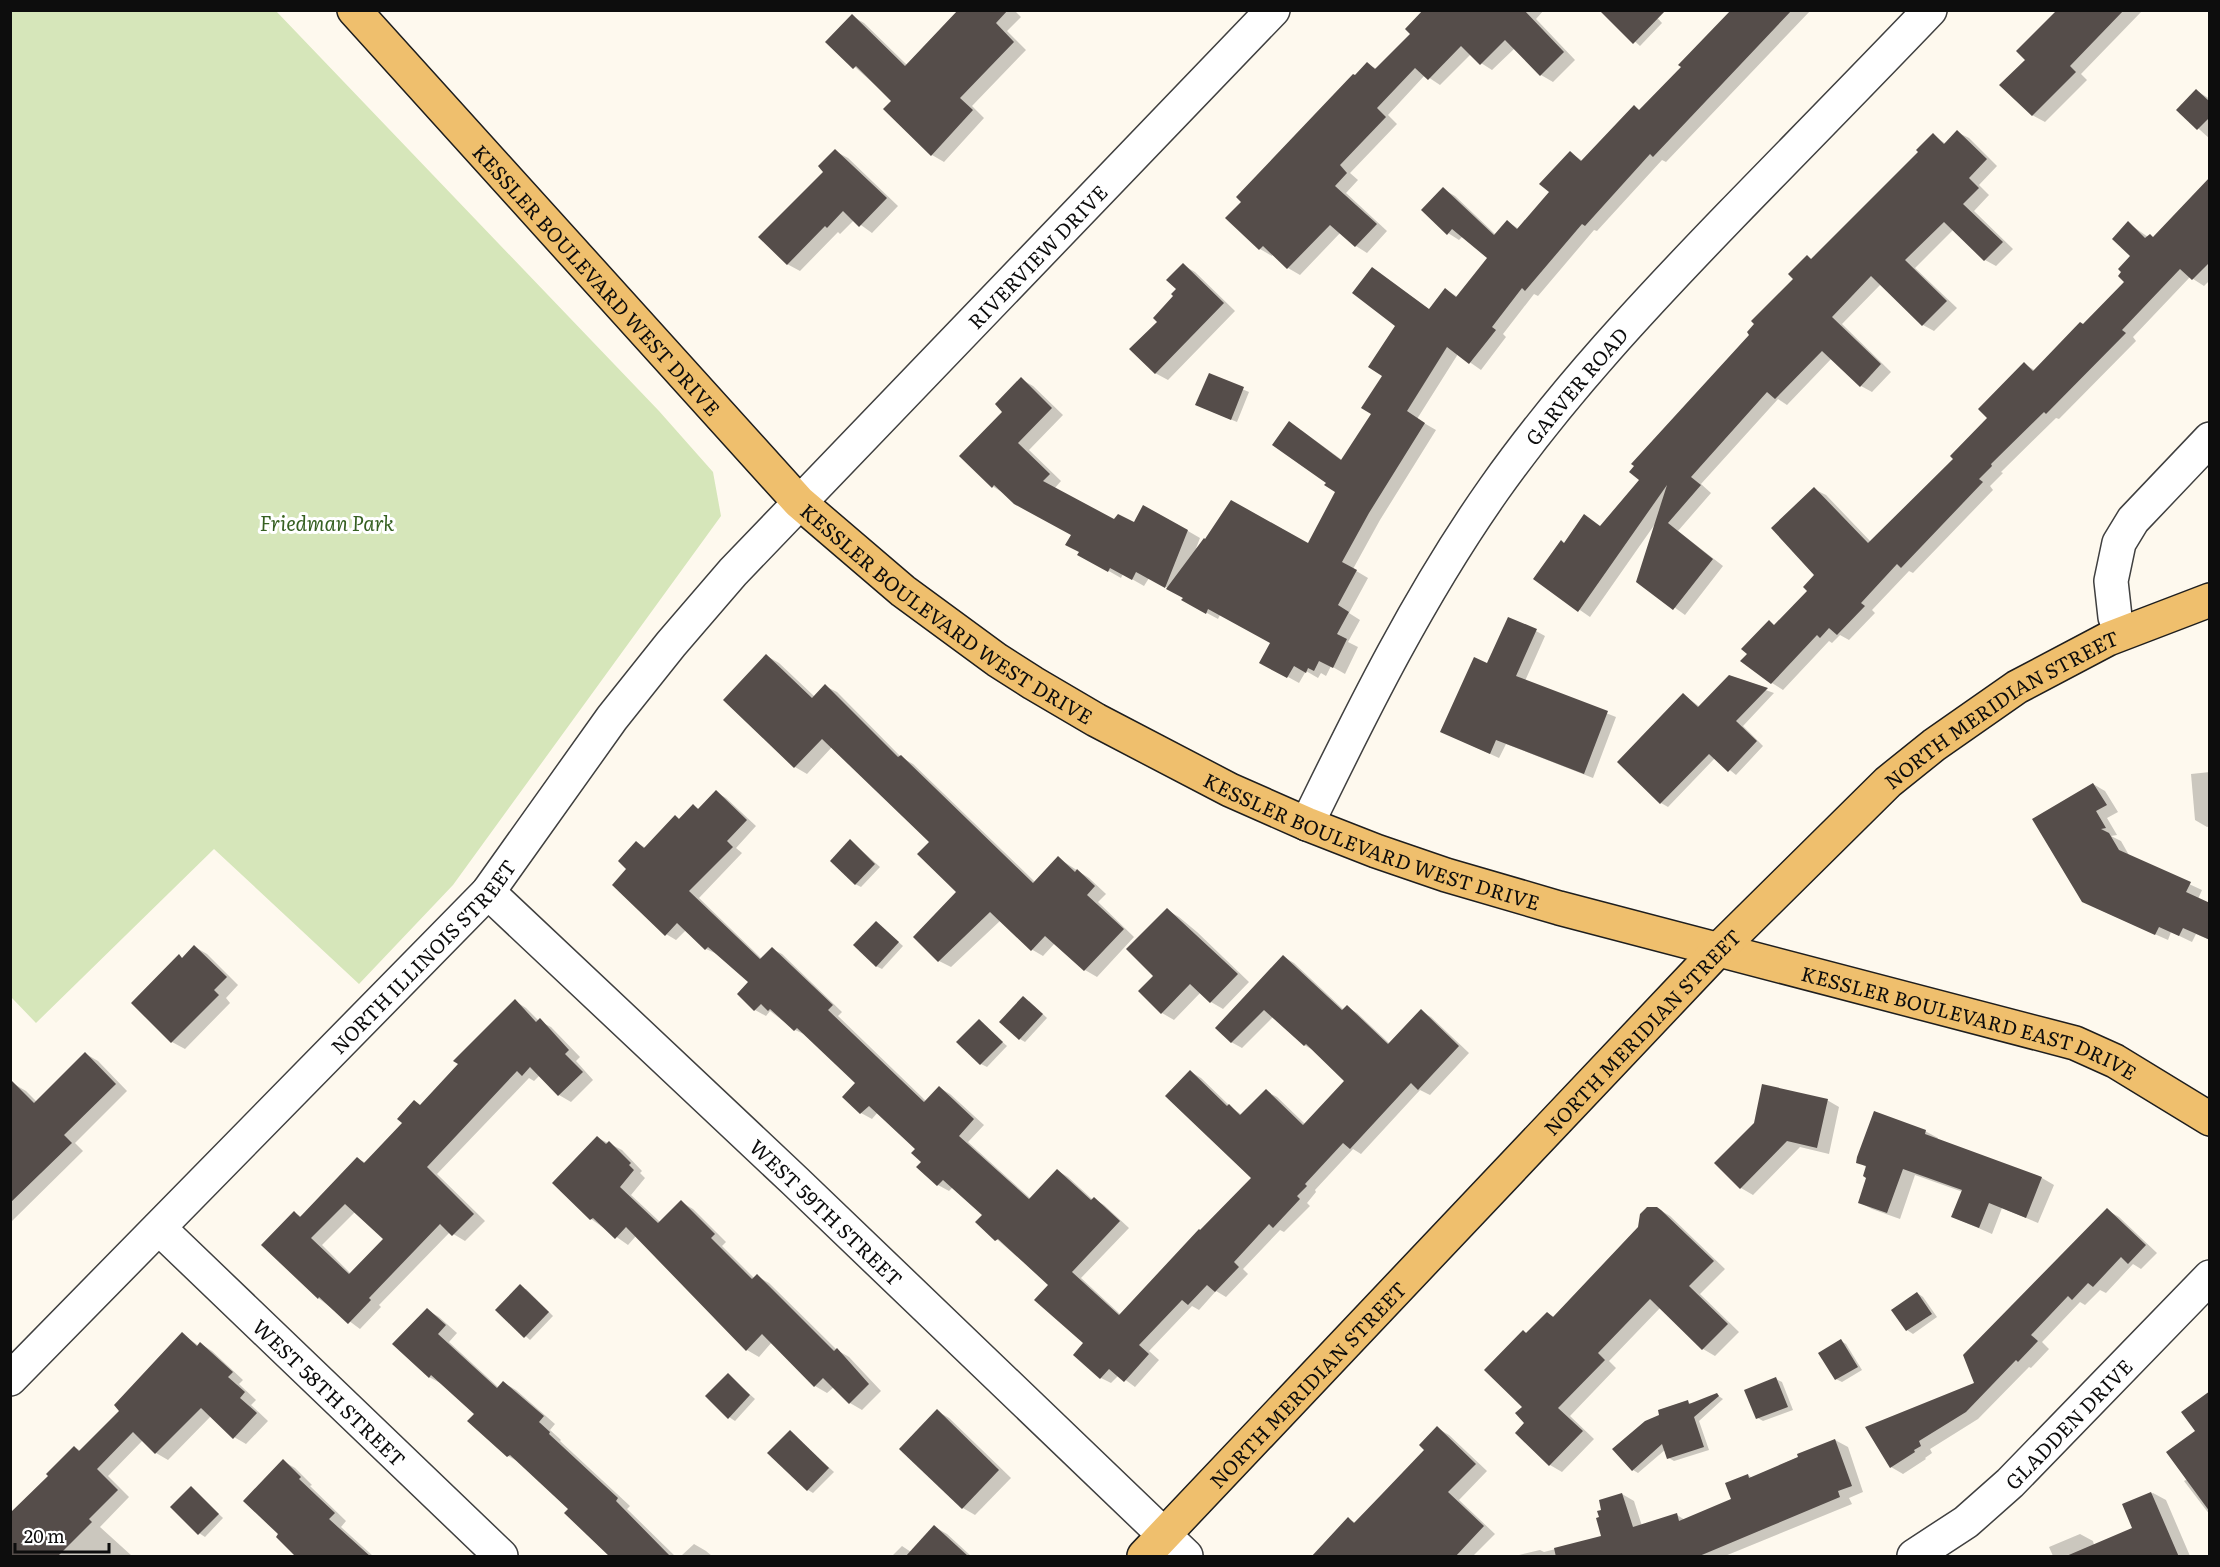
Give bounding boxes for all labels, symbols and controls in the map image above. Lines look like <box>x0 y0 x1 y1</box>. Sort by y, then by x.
street label: KESSLER BOULEVARD WEST DRIVE <box>467 137 728 422</box>
street label: RIVERVIEW DRIVE <box>960 177 1113 335</box>
street label: GARVER ROAD <box>1517 320 1634 451</box>
street label: KESSLER BOULEVARD WEST DRIVE <box>795 495 1099 730</box>
park label: Friedman Park <box>260 507 394 537</box>
street label: NORTH MERIDIAN STREET <box>1877 622 2122 795</box>
street label: KESSLER BOULEVARD WEST DRIVE <box>1199 764 1544 917</box>
street label: NORTH ILLINOIS STREET <box>323 853 522 1060</box>
street label: NORTH MERIDIAN STREET <box>1536 921 1747 1141</box>
street label: KESSLER BOULEVARD EAST DRIVE <box>1798 957 2143 1086</box>
street label: WEST 59TH STREET <box>744 1131 910 1292</box>
street label: NORTH MERIDIAN STREET <box>1202 1274 1412 1494</box>
street label: WEST 58TH STREET <box>247 1311 413 1473</box>
street label: GLADDEN DRIVE <box>1997 1351 2139 1496</box>
scale bar <box>15 1516 110 1554</box>
text: 20 m <box>24 1522 65 1549</box>

